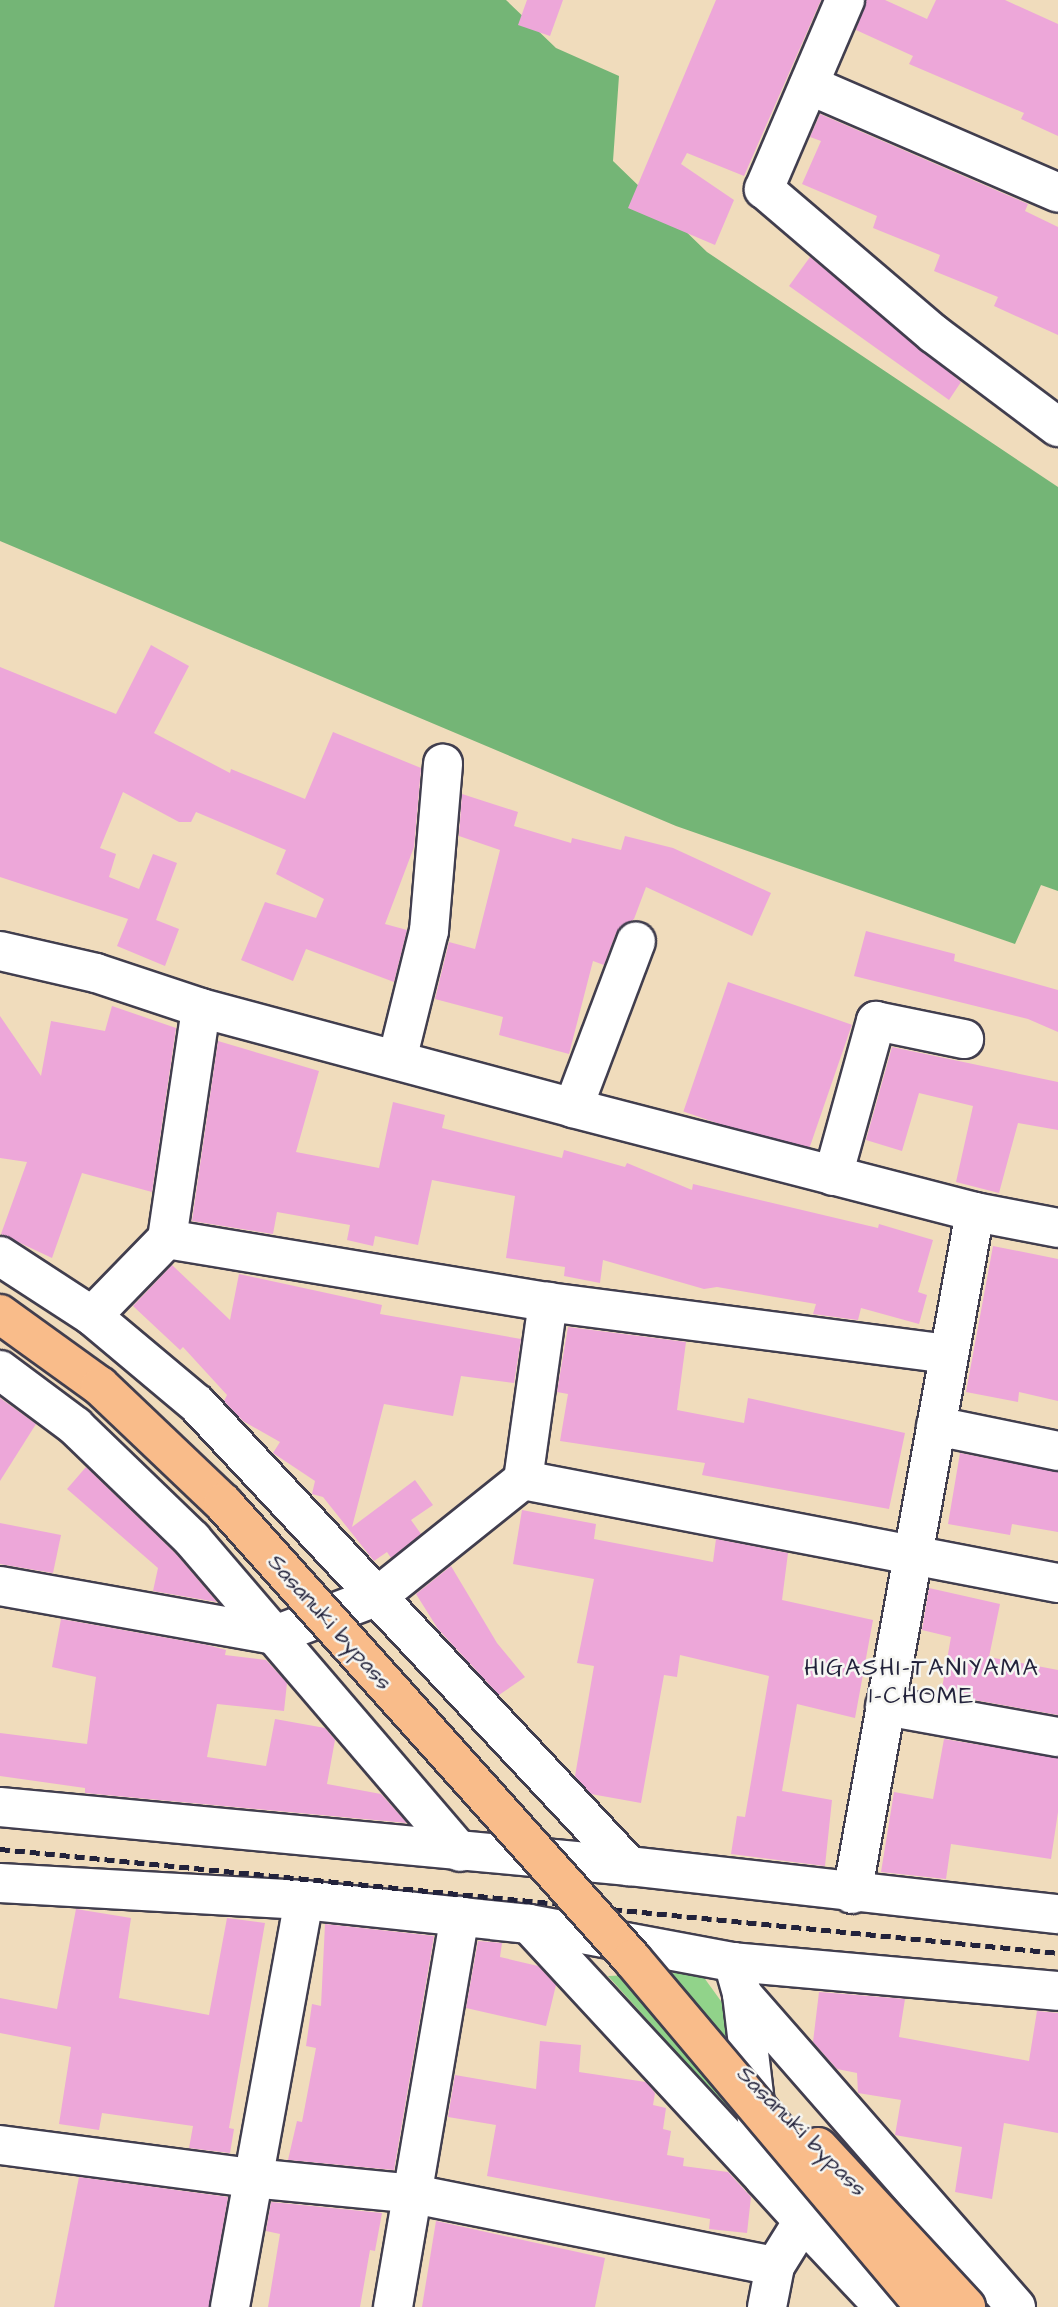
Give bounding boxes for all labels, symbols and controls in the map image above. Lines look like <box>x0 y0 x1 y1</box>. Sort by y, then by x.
street label: Sasanuki bypass <box>262 1549 398 1695</box>
district label: HIGASHI-TANIYAMA 1-CHOME <box>806 1655 1038 1711</box>
street label: Sasanuki bypass <box>731 2060 873 2202</box>

